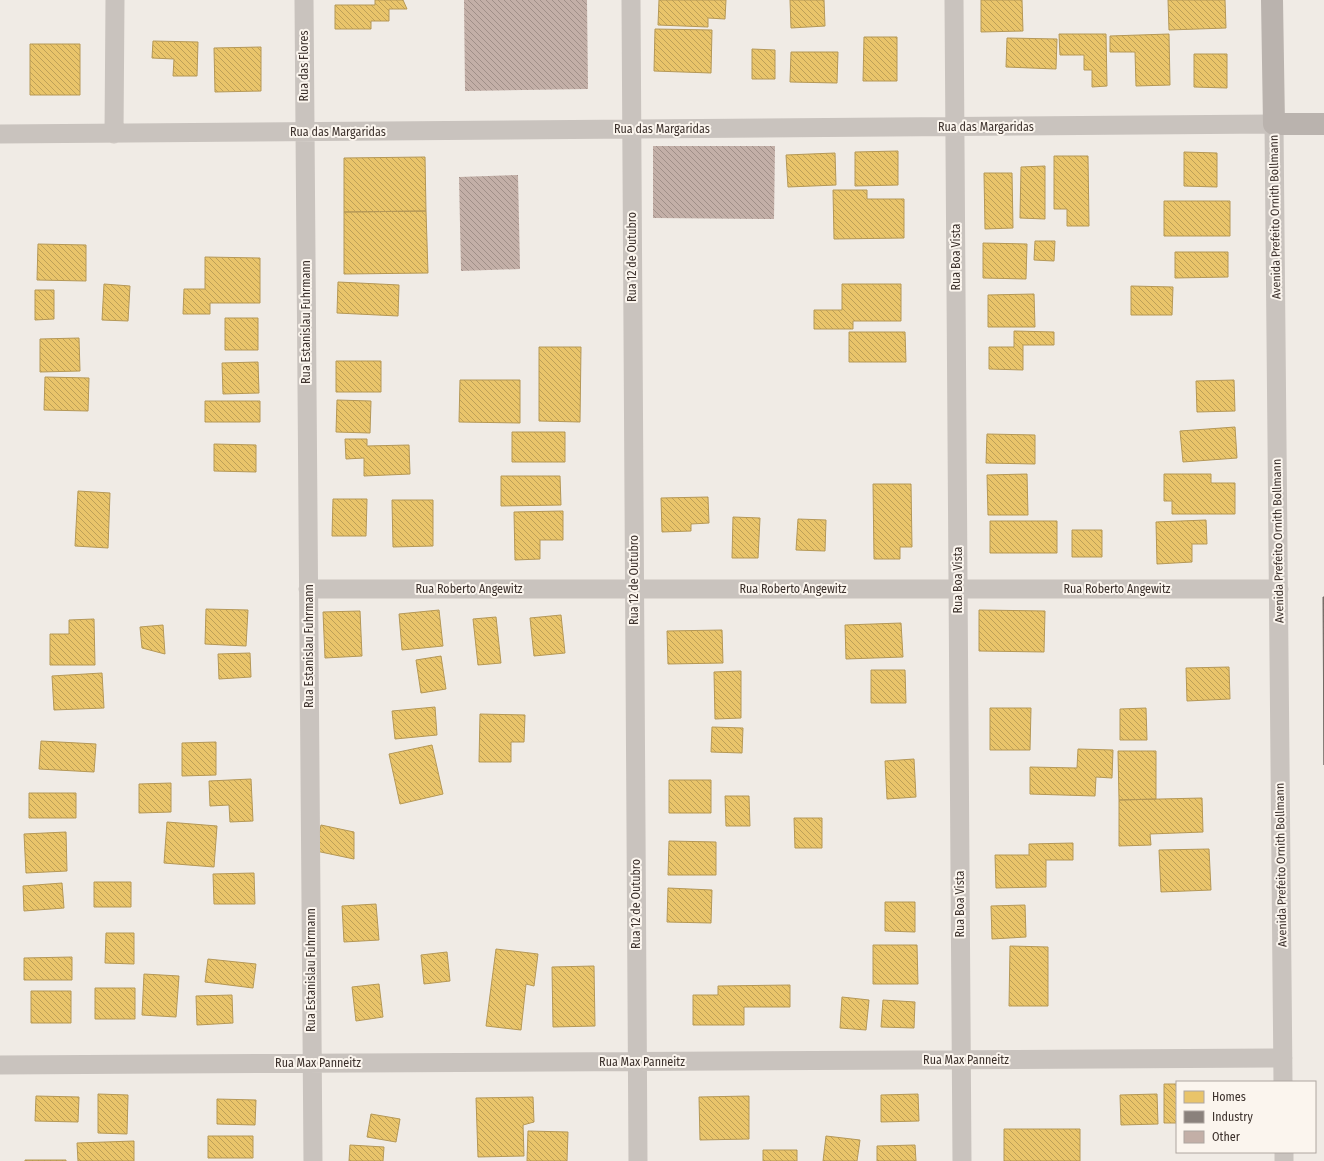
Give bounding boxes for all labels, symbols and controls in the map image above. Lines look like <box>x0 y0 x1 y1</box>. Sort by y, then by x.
street label: Rua das Flores <box>297 30 311 102</box>
street label: Rua das Margaridas <box>938 120 1034 134</box>
street label: Rua das Margaridas <box>614 122 710 136</box>
street label: Rua das Margaridas <box>290 125 386 139</box>
street label: Avenida Prefeito Ornith Bollmann <box>1267 135 1283 299</box>
street label: Rua 12 de Outubro <box>625 212 639 302</box>
street label: Rua Boa Vista <box>949 223 963 290</box>
street label: Rua Estanislau Fuhrmann <box>299 260 313 384</box>
street label: Avenida Prefeito Ornith Bollmann <box>1270 459 1286 623</box>
street label: Rua 12 de Outubro <box>627 535 641 625</box>
street label: Rua Boa Vista <box>951 546 965 613</box>
street label: Rua Roberto Angewitz <box>415 582 523 596</box>
street label: Rua Roberto Angewitz <box>739 582 847 596</box>
street label: Rua Roberto Angewitz <box>1063 582 1171 596</box>
street label: Rua Estanislau Fuhrmann <box>302 584 316 708</box>
street label: Avenida Prefeito Ornith Bollmann <box>1273 783 1289 947</box>
street label: Rua 12 de Outubro <box>629 859 643 949</box>
street label: Rua Boa Vista <box>953 870 967 937</box>
street label: Rua Estanislau Fuhrmann <box>304 908 318 1032</box>
street label: Rua Max Panneitz <box>923 1053 1009 1067</box>
street label: Rua Max Panneitz <box>599 1055 685 1069</box>
street label: Rua Max Panneitz <box>275 1056 361 1070</box>
legend <box>1176 1081 1316 1153</box>
text: Homes <box>1212 1090 1246 1104</box>
text: Industry <box>1212 1110 1253 1124</box>
text: Other <box>1212 1130 1241 1144</box>

